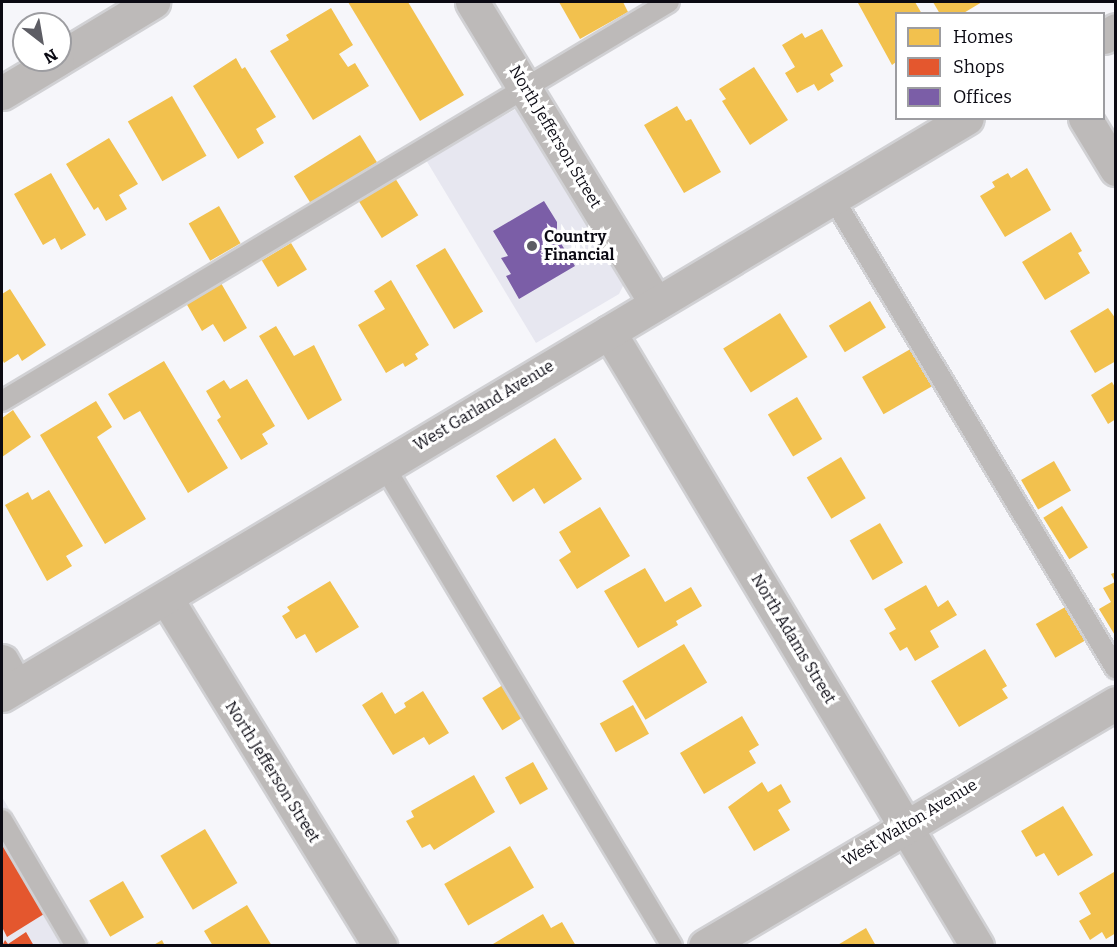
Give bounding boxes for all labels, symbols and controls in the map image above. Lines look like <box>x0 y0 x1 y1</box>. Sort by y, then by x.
north arrow <box>12 12 72 72</box>
legend <box>895 12 1105 120</box>
text: Homes <box>953 26 1013 48</box>
text: N <box>40 45 61 67</box>
text: Shops <box>953 56 1005 78</box>
street label: North Jefferson Street <box>505 62 605 212</box>
text: Offices <box>953 86 1012 108</box>
place label: Country Financial <box>544 227 614 265</box>
marker: Country Financial <box>525 239 539 253</box>
street label: West Garland Avenue <box>411 357 557 455</box>
street label: North Adams Street <box>747 571 839 707</box>
street label: North Jefferson Street <box>221 698 323 846</box>
street label: West Walton Avenue <box>839 775 981 871</box>

